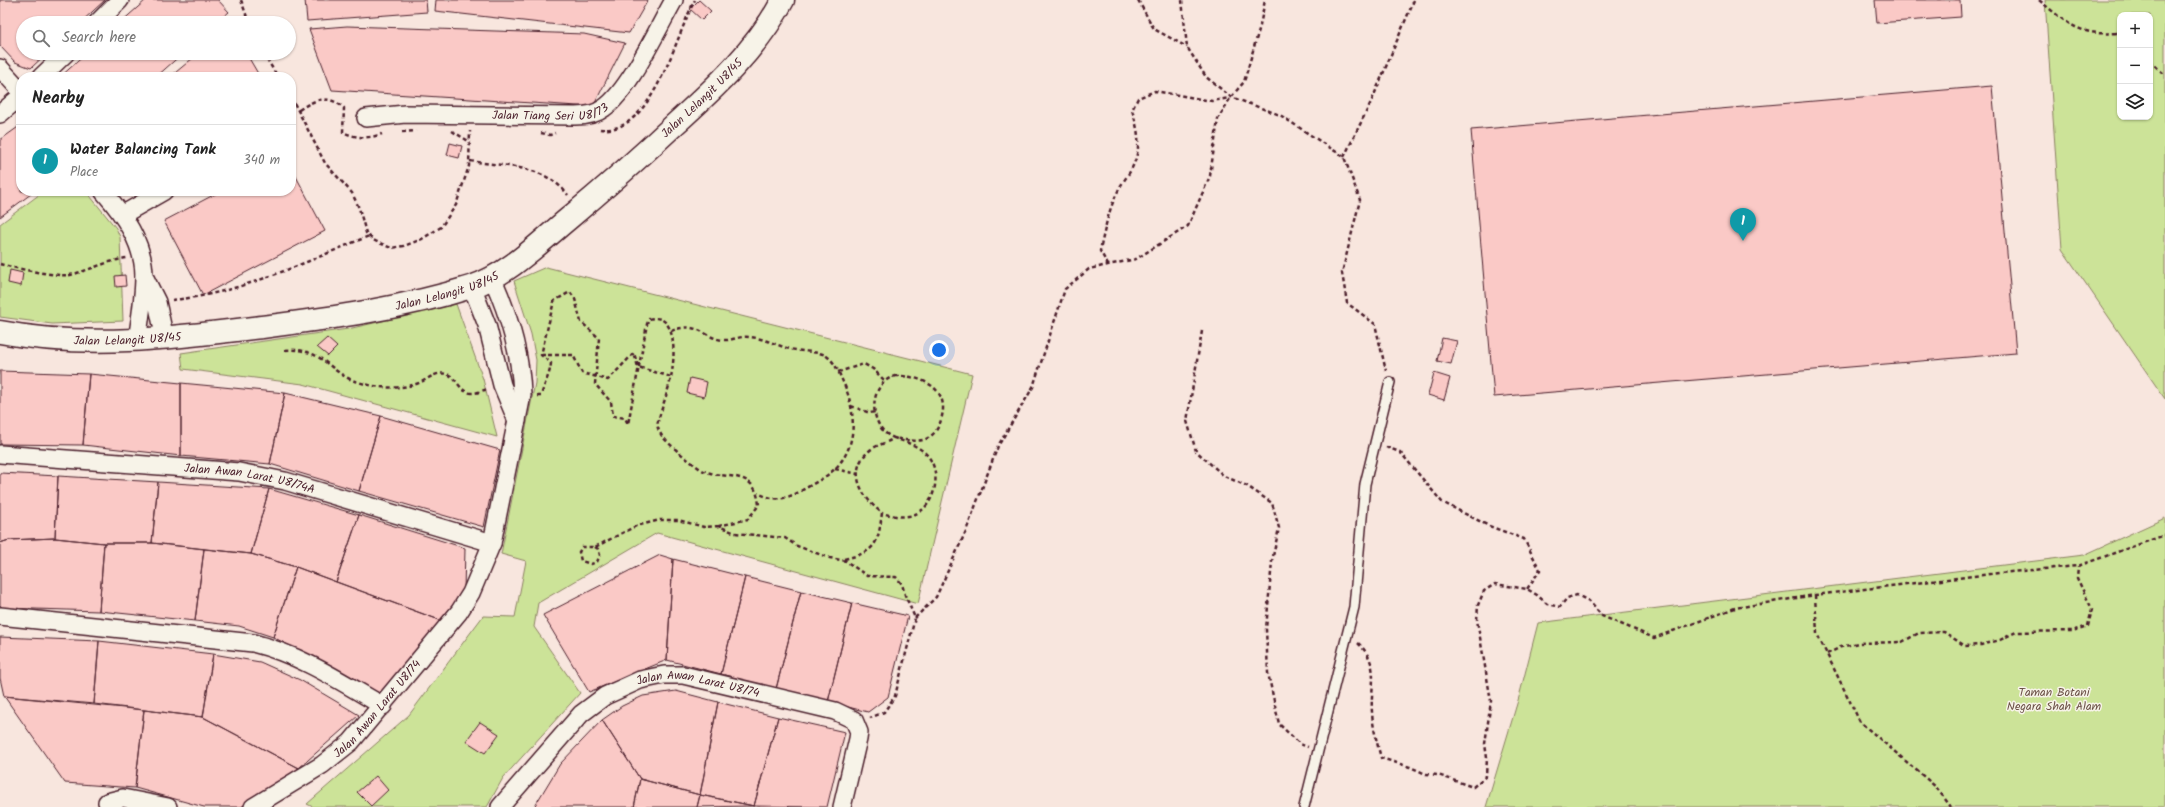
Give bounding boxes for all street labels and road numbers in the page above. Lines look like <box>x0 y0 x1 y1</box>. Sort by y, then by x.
street label: Jalan Lelangit U8/45 <box>657 53 749 143</box>
street label: Jalan Tiang Seri U8/73 <box>492 98 613 126</box>
street label: Jalan Lelangit U8/45 <box>393 266 504 316</box>
street label: Jalan Lelangit U8/45 <box>73 327 184 351</box>
street label: Jalan Awan Larat U8/74A <box>183 459 317 499</box>
street label: Jalan Awan Larat U8/74 <box>329 655 426 763</box>
street label: Jalan Awan Larat U8/74 <box>633 666 762 703</box>

